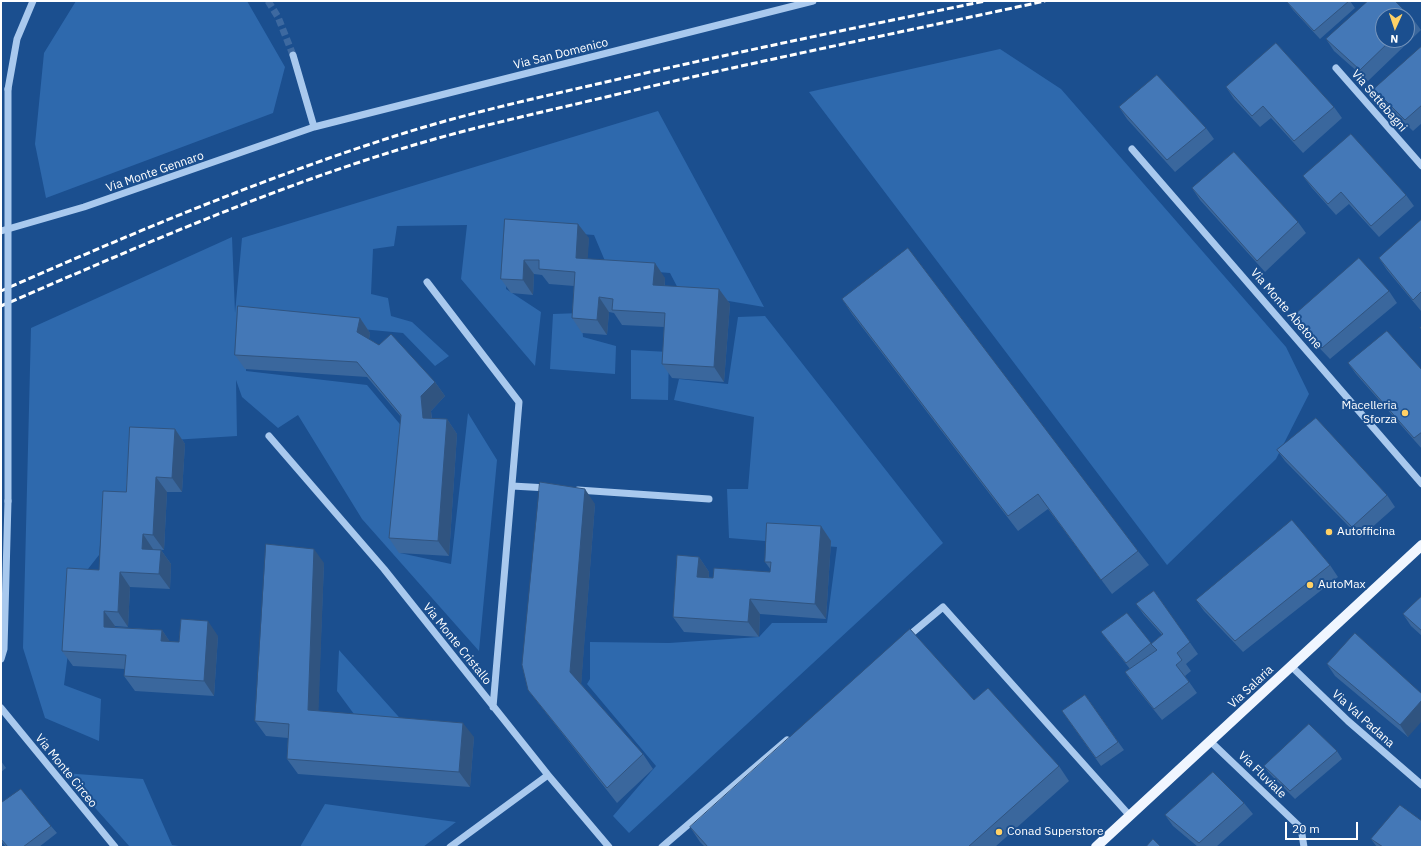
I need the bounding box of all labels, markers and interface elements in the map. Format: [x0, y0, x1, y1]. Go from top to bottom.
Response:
north arrow [1375, 8, 1415, 48]
text: N [1390, 32, 1399, 46]
street label: Via San Domenico [512, 35, 610, 73]
street label: Via Settebagni [1348, 67, 1410, 135]
street label: Via Monte Gennaro [104, 149, 206, 195]
street label: Via Monte Abetone [1247, 266, 1325, 352]
place label: Macelleria Sforza [1341, 399, 1397, 427]
marker: Macelleria Sforza [1400, 408, 1410, 418]
place label: Autofficina [1337, 525, 1395, 539]
marker: Autofficina [1324, 527, 1334, 537]
place label: AutoMax [1318, 578, 1366, 592]
marker: AutoMax [1305, 580, 1315, 590]
street label: Via Monte Cristallo [420, 600, 494, 688]
street label: Via Salaria [1225, 662, 1277, 712]
street label: Via Val Padana [1329, 687, 1397, 751]
street label: Via Monte Circeo [32, 731, 100, 811]
street label: Via Fluviale [1235, 748, 1289, 802]
scale bar [1287, 814, 1360, 840]
text: 20 m [1292, 821, 1320, 836]
place label: Conad Superstore [1007, 825, 1104, 839]
marker: Conad Superstore [994, 827, 1004, 837]

